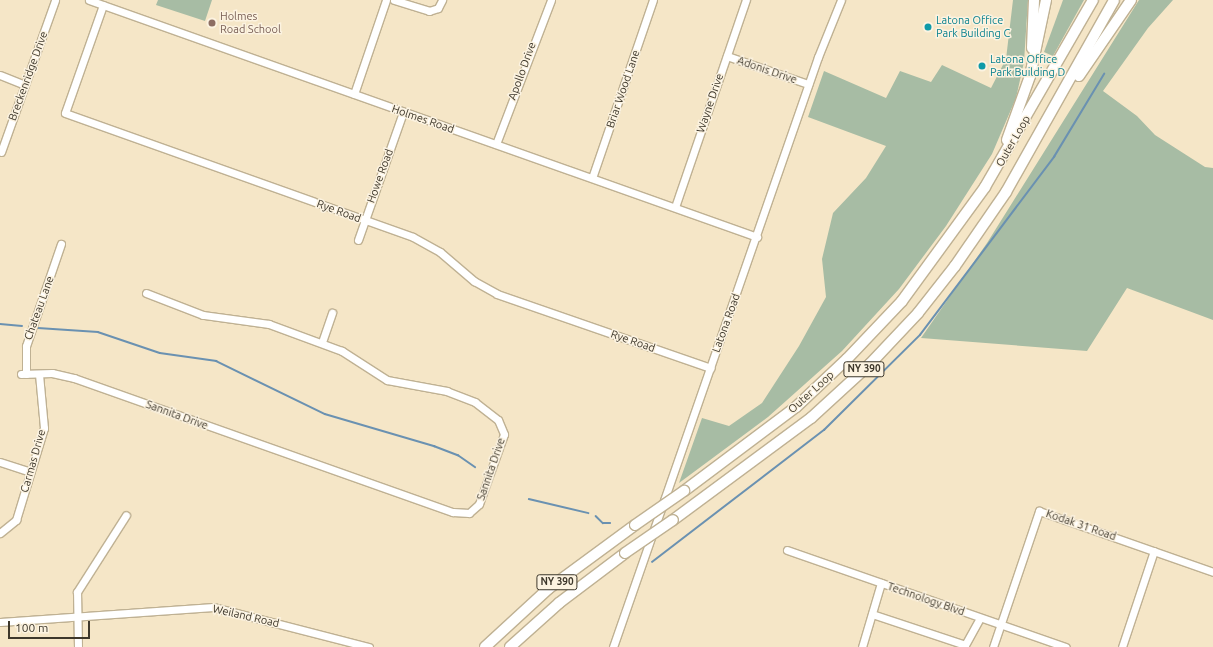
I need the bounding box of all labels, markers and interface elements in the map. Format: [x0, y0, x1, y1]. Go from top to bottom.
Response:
place label: Holmes Road School [220, 10, 281, 36]
place label: Latona Office Park Building C [936, 14, 1010, 40]
marker: Holmes Road School [207, 18, 217, 28]
marker: Latona Office Park Building C [923, 22, 933, 32]
street label: Breckenridge Drive [6, 29, 50, 123]
street label: Apollo Drive [505, 40, 539, 102]
street label: Briar Wood Lane [603, 48, 643, 130]
place label: Latona Office Park Building D [990, 53, 1065, 79]
street label: Adonis Drive [735, 54, 799, 86]
marker: Latona Office Park Building D [977, 61, 987, 71]
street label: Wayne Drive [694, 72, 726, 134]
street label: Holmes Road [390, 102, 456, 136]
street label: Outer Loop [993, 113, 1033, 169]
street label: Howe Road [364, 147, 396, 205]
street label: Rye Road [315, 197, 363, 225]
street label: Chateau Lane [21, 274, 57, 342]
street label: Latona Road [709, 292, 743, 354]
street label: Rye Road [609, 327, 657, 355]
road number: NY 390 [843, 361, 885, 377]
street label: Outer Loop [785, 368, 837, 416]
street label: Sannita Drive [144, 398, 210, 432]
street label: Carmas Drive [18, 428, 48, 494]
street label: Sannita Drive [474, 436, 508, 502]
street label: Kodak 31 Road [1044, 507, 1118, 543]
road number: NY 390 [536, 574, 578, 590]
street label: Technology Blvd [886, 580, 966, 618]
street label: Weiland Road [211, 602, 281, 630]
scale bar [10, 613, 92, 639]
text: 100 m [15, 621, 48, 634]

